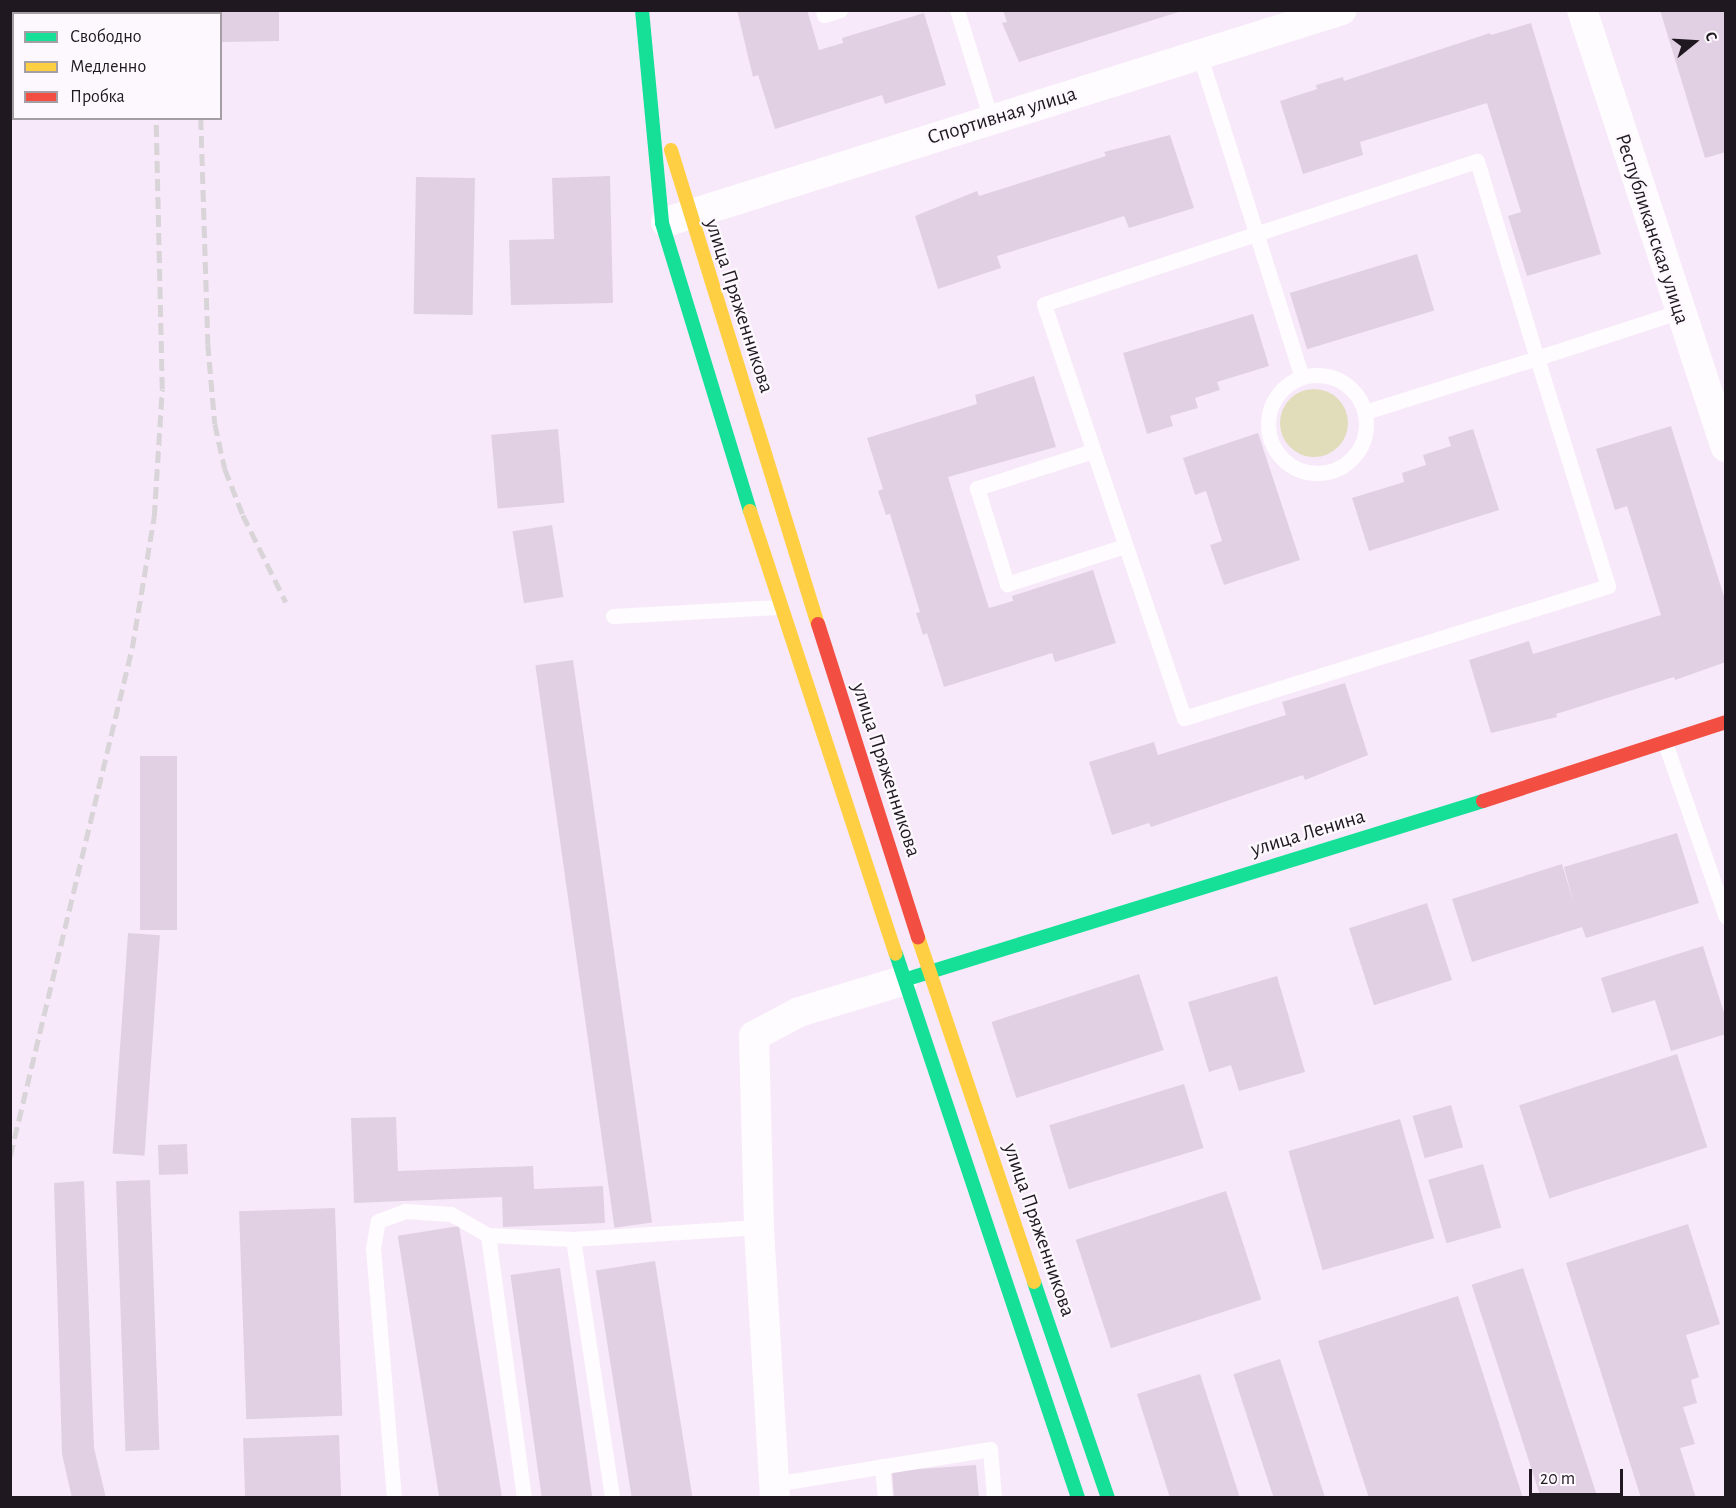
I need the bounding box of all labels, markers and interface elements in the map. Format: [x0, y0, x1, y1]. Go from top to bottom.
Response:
legend [12, 12, 222, 120]
north arrow [1664, 12, 1724, 72]
text: Свободно [70, 28, 142, 46]
text: С [1702, 30, 1720, 43]
text: Медленно [70, 58, 146, 76]
street label: Спортивная улица [924, 81, 1080, 151]
text: Пробка [70, 88, 125, 106]
street label: Республиканская улица [1609, 131, 1695, 327]
street label: улица Пряженникова [699, 216, 779, 396]
street label: улица Пряженникова [846, 680, 926, 860]
street label: улица Ленина [1248, 804, 1368, 862]
street label: улица Пряженникова [998, 1140, 1080, 1320]
scale bar [1532, 1457, 1626, 1495]
text: 20 m [1540, 1470, 1575, 1488]

